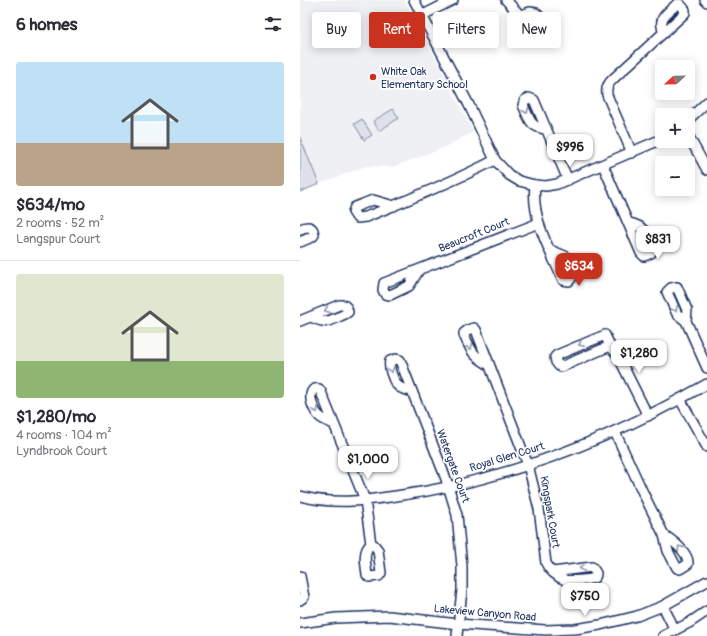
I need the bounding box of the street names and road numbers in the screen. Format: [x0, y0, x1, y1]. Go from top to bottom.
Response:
street label: Beaucroft Court [437, 215, 512, 255]
street label: Watergate Court [434, 428, 472, 505]
street label: Royal Glen Court [468, 439, 546, 475]
street label: Kingspark Court [537, 475, 563, 550]
street label: Lakeview Canyon Road [433, 602, 537, 624]

